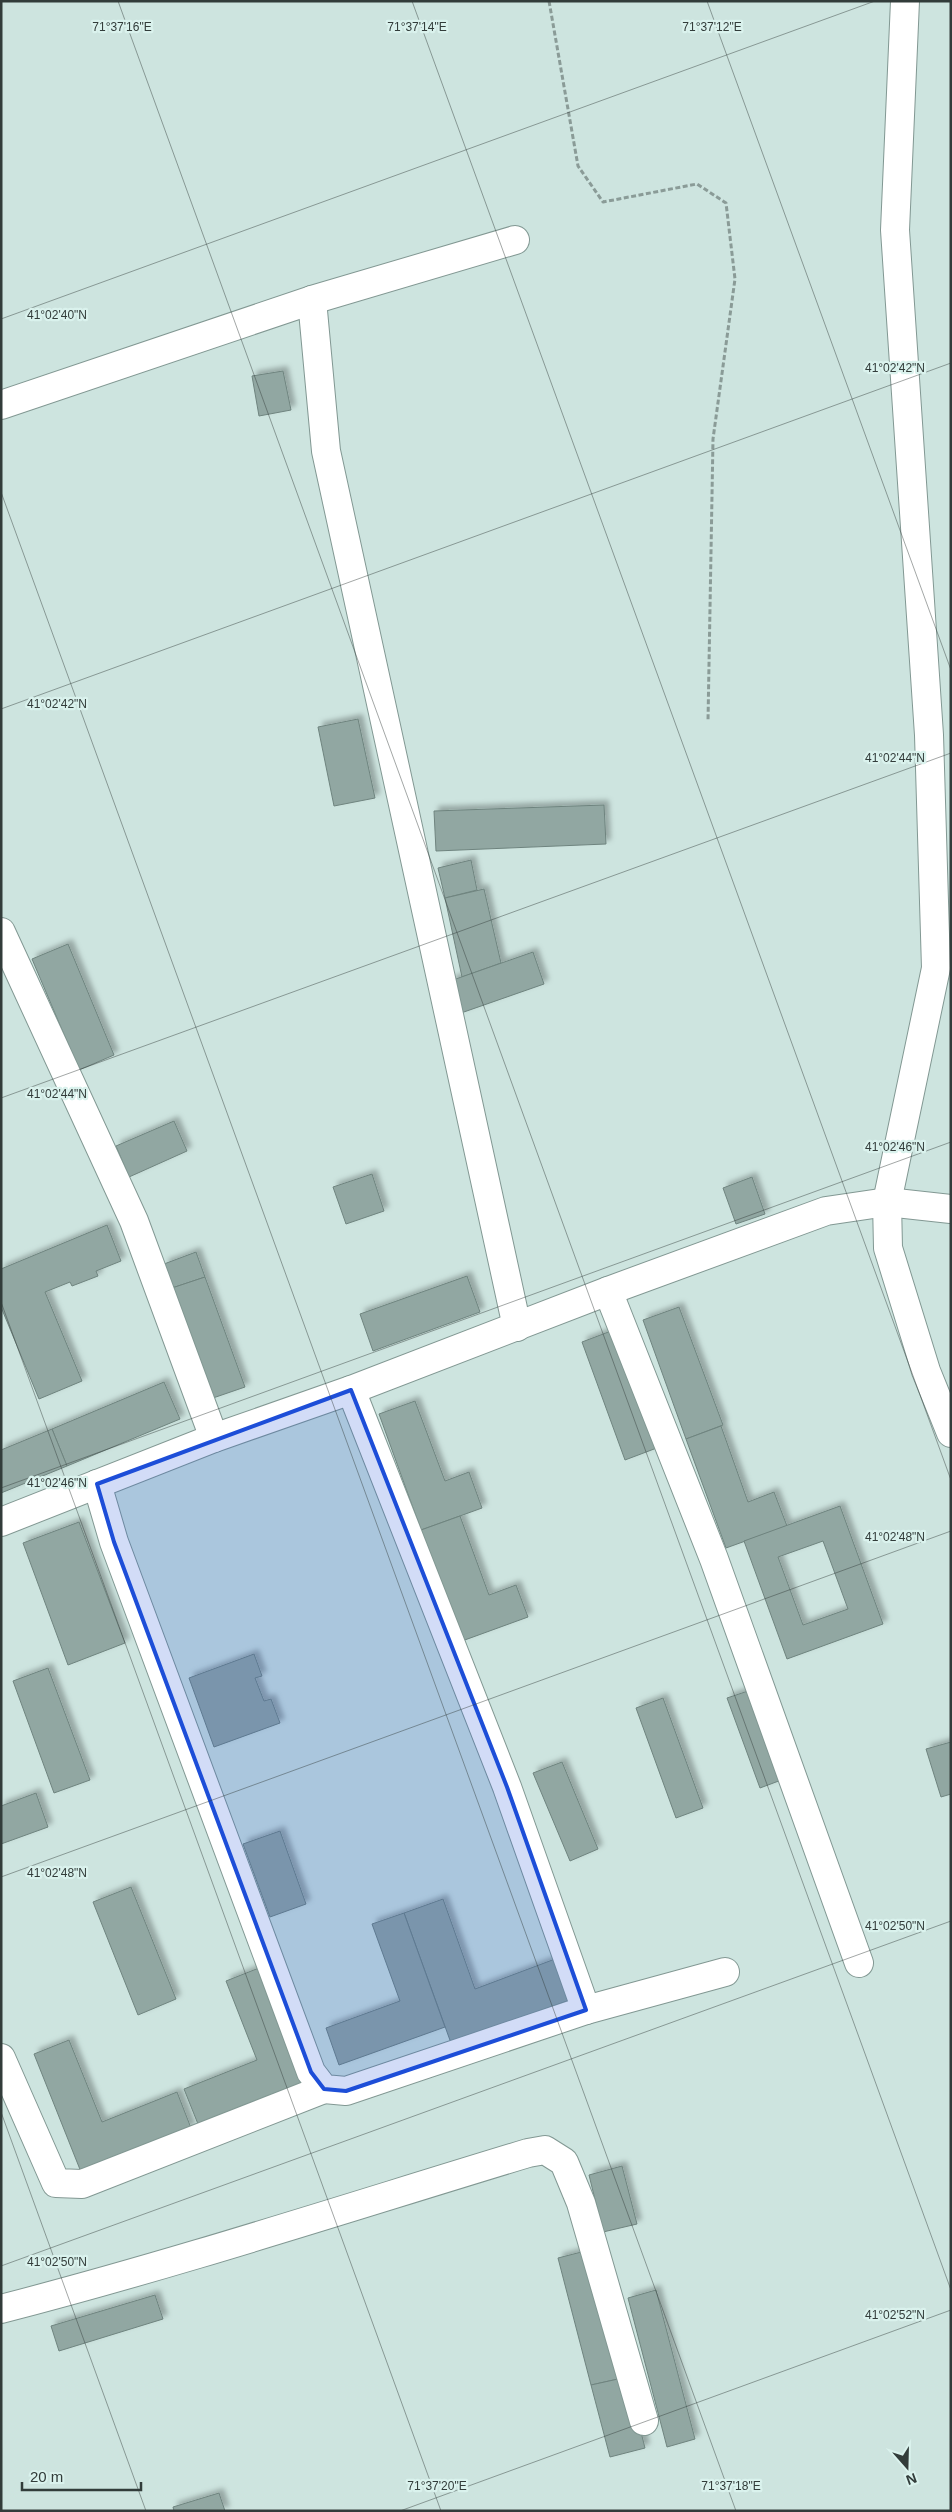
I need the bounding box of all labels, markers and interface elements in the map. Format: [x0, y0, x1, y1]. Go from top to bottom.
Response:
text: 71°37'16"E [92, 20, 152, 34]
text: 71°37'14"E [387, 20, 447, 34]
text: 71°37'12"E [682, 20, 742, 34]
text: 41°02'40"N [27, 308, 87, 322]
text: 41°02'42"N [865, 361, 925, 375]
text: 41°02'42"N [27, 697, 87, 711]
text: 41°02'44"N [865, 751, 925, 765]
text: 41°02'44"N [27, 1087, 87, 1101]
text: 41°02'46"N [865, 1140, 925, 1154]
text: 41°02'46"N [27, 1476, 87, 1490]
text: 41°02'48"N [865, 1530, 925, 1544]
text: 41°02'48"N [27, 1866, 87, 1880]
text: 41°02'50"N [865, 1919, 925, 1933]
text: 41°02'50"N [27, 2255, 87, 2269]
text: 41°02'52"N [865, 2308, 925, 2322]
north arrow [882, 2442, 932, 2492]
scale bar [22, 2460, 141, 2492]
text: 20 m [30, 2468, 63, 2485]
text: N [904, 2470, 919, 2488]
text: 71°37'20"E [407, 2479, 467, 2493]
text: 71°37'18"E [701, 2479, 761, 2493]

